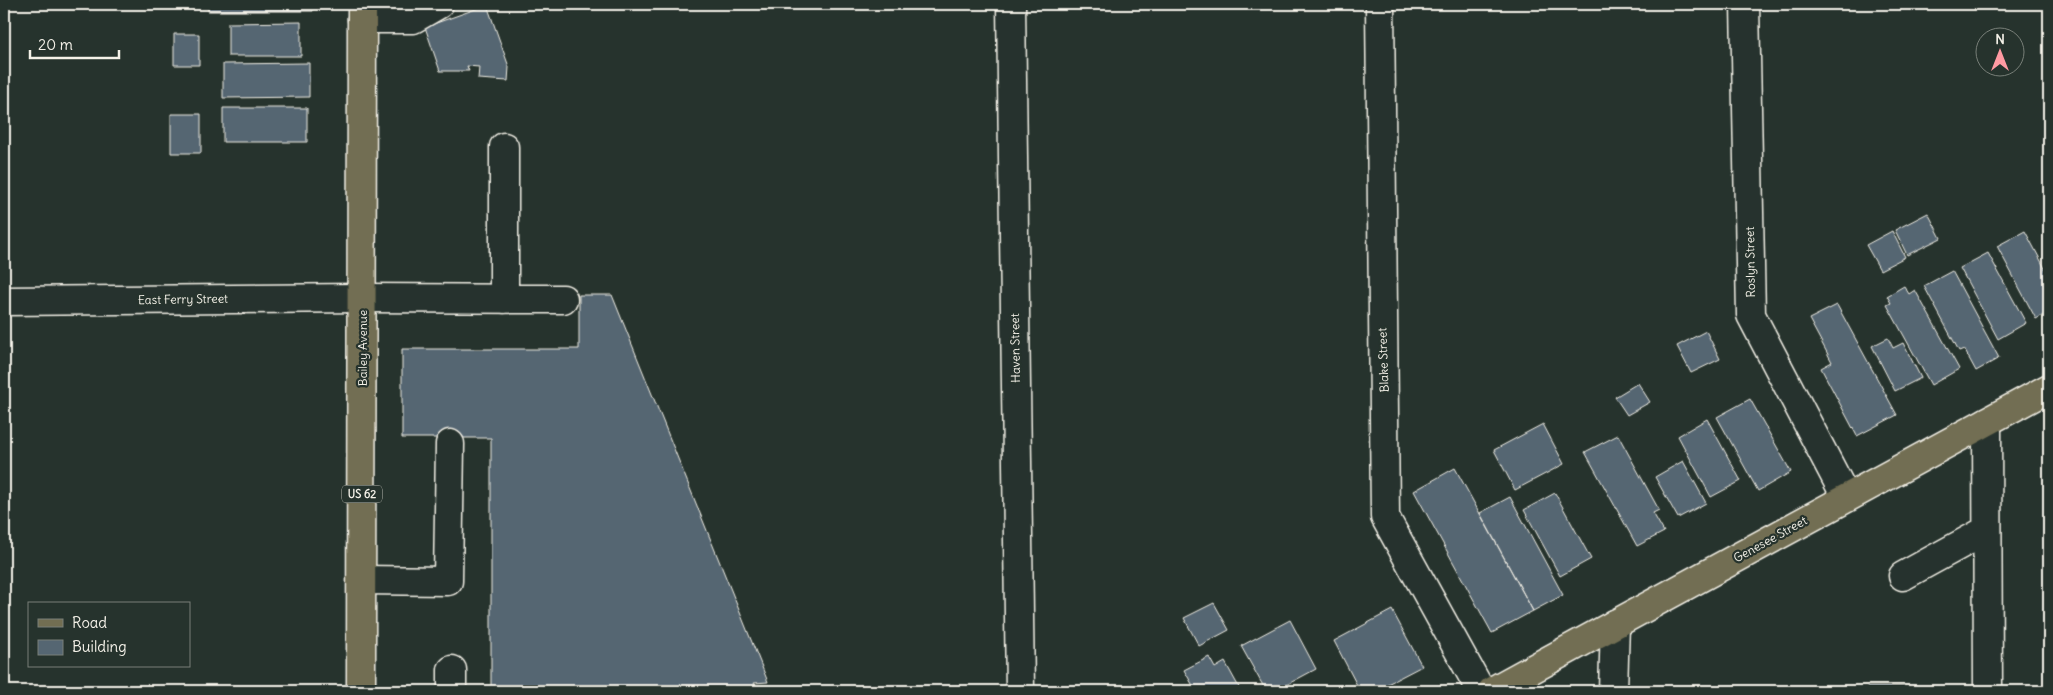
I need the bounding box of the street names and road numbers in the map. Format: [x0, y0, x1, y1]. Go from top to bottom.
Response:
street label: Roslyn Street [1742, 226, 1758, 298]
street label: East Ferry Street [138, 291, 228, 307]
street label: Bailey Avenue [355, 310, 370, 386]
street label: Haven Street [1007, 313, 1023, 383]
street label: Blake Street [1374, 327, 1392, 393]
road number: US 62 [342, 486, 382, 502]
street label: Genesee Street [1731, 513, 1809, 565]

